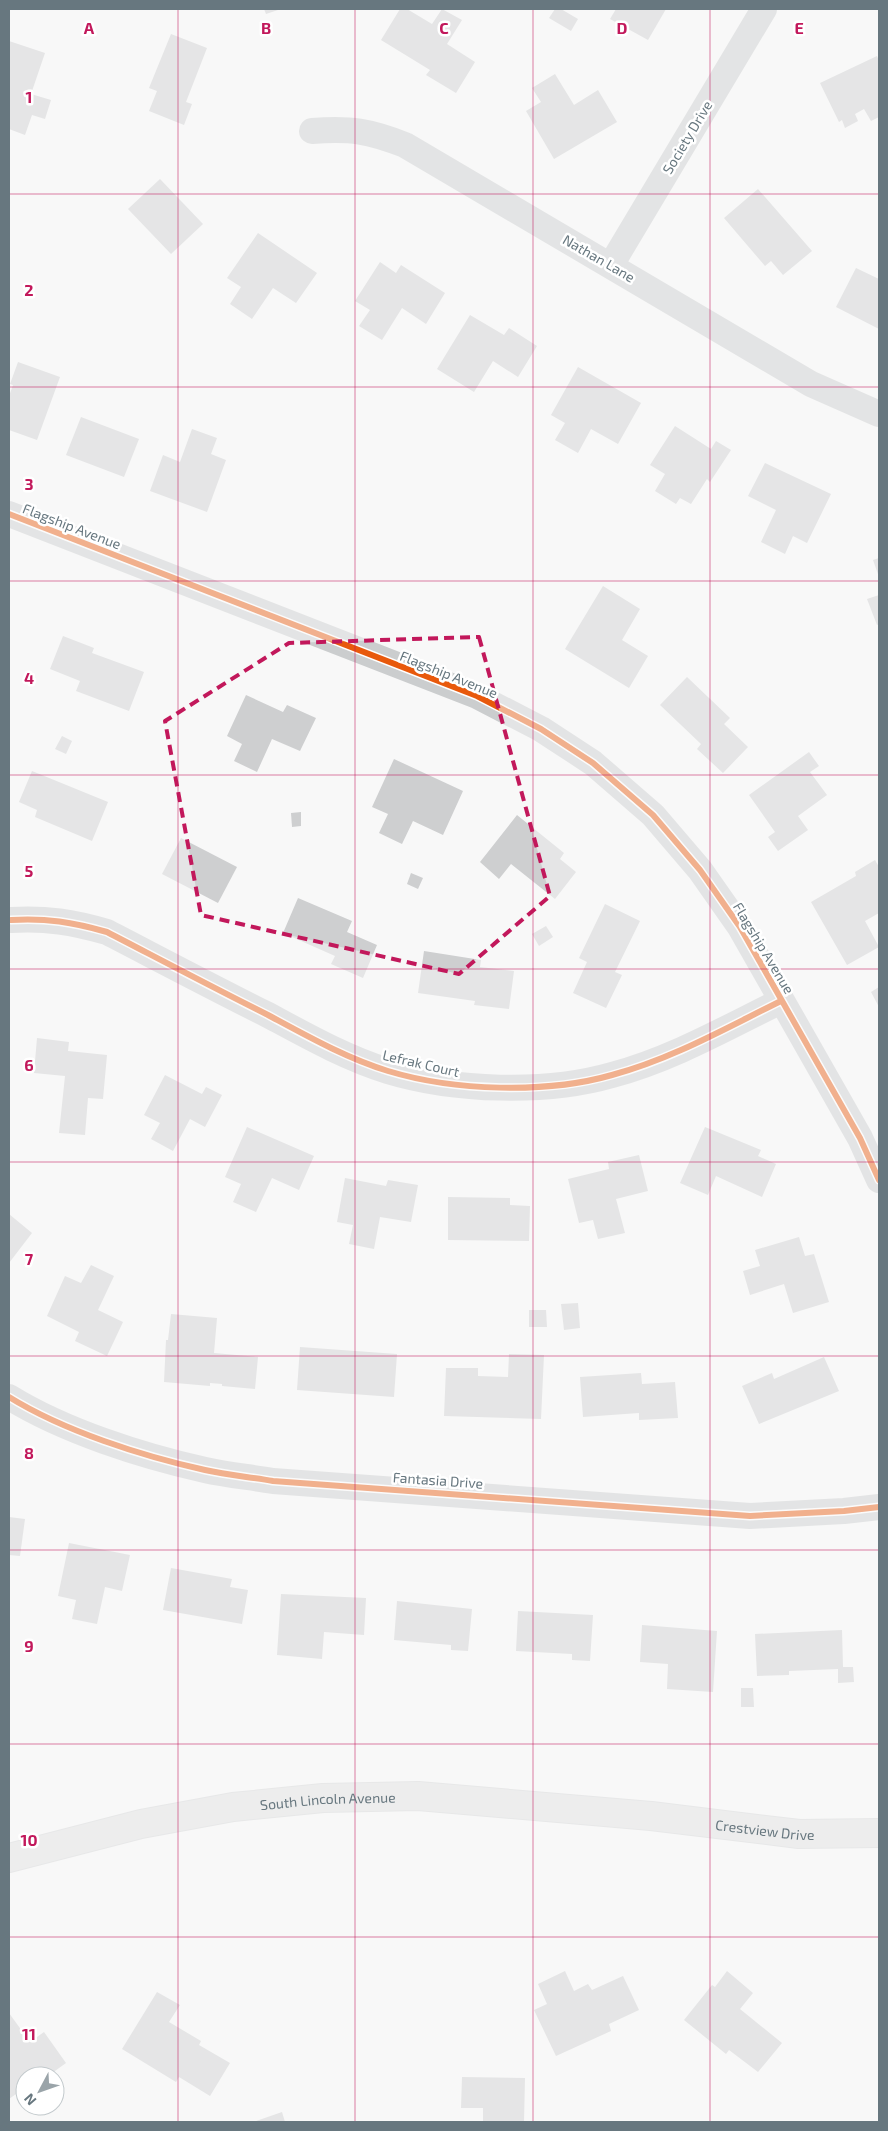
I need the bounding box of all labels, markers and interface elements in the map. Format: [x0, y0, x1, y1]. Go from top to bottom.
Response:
text: A [84, 18, 95, 37]
text: B [261, 18, 271, 37]
text: C [439, 18, 449, 37]
text: D [617, 18, 628, 37]
text: E [794, 18, 804, 37]
text: 1 [26, 87, 32, 106]
street label: Society Drive [658, 97, 716, 177]
street label: Nathan Lane [560, 231, 638, 285]
text: 2 [24, 280, 34, 299]
text: 3 [24, 474, 34, 493]
street label: Flagship Avenue [21, 499, 123, 553]
street label: Flagship Avenue [398, 647, 500, 701]
text: 4 [24, 668, 34, 687]
text: 5 [25, 861, 34, 880]
street label: Flagship Avenue [730, 899, 798, 997]
street label: Lefrak Court [381, 1046, 461, 1080]
text: 6 [24, 1055, 34, 1074]
text: 7 [25, 1249, 34, 1268]
text: 8 [24, 1443, 34, 1462]
street label: Fantasia Drive [392, 1468, 484, 1492]
text: 9 [24, 1636, 34, 1655]
street label: South Lincoln Avenue [259, 1788, 396, 1813]
street label: Crestview Drive [715, 1815, 815, 1843]
text: 10 [20, 1830, 38, 1849]
text: 11 [22, 2024, 36, 2043]
north arrow [15, 2066, 65, 2116]
text: N [20, 2090, 40, 2109]

